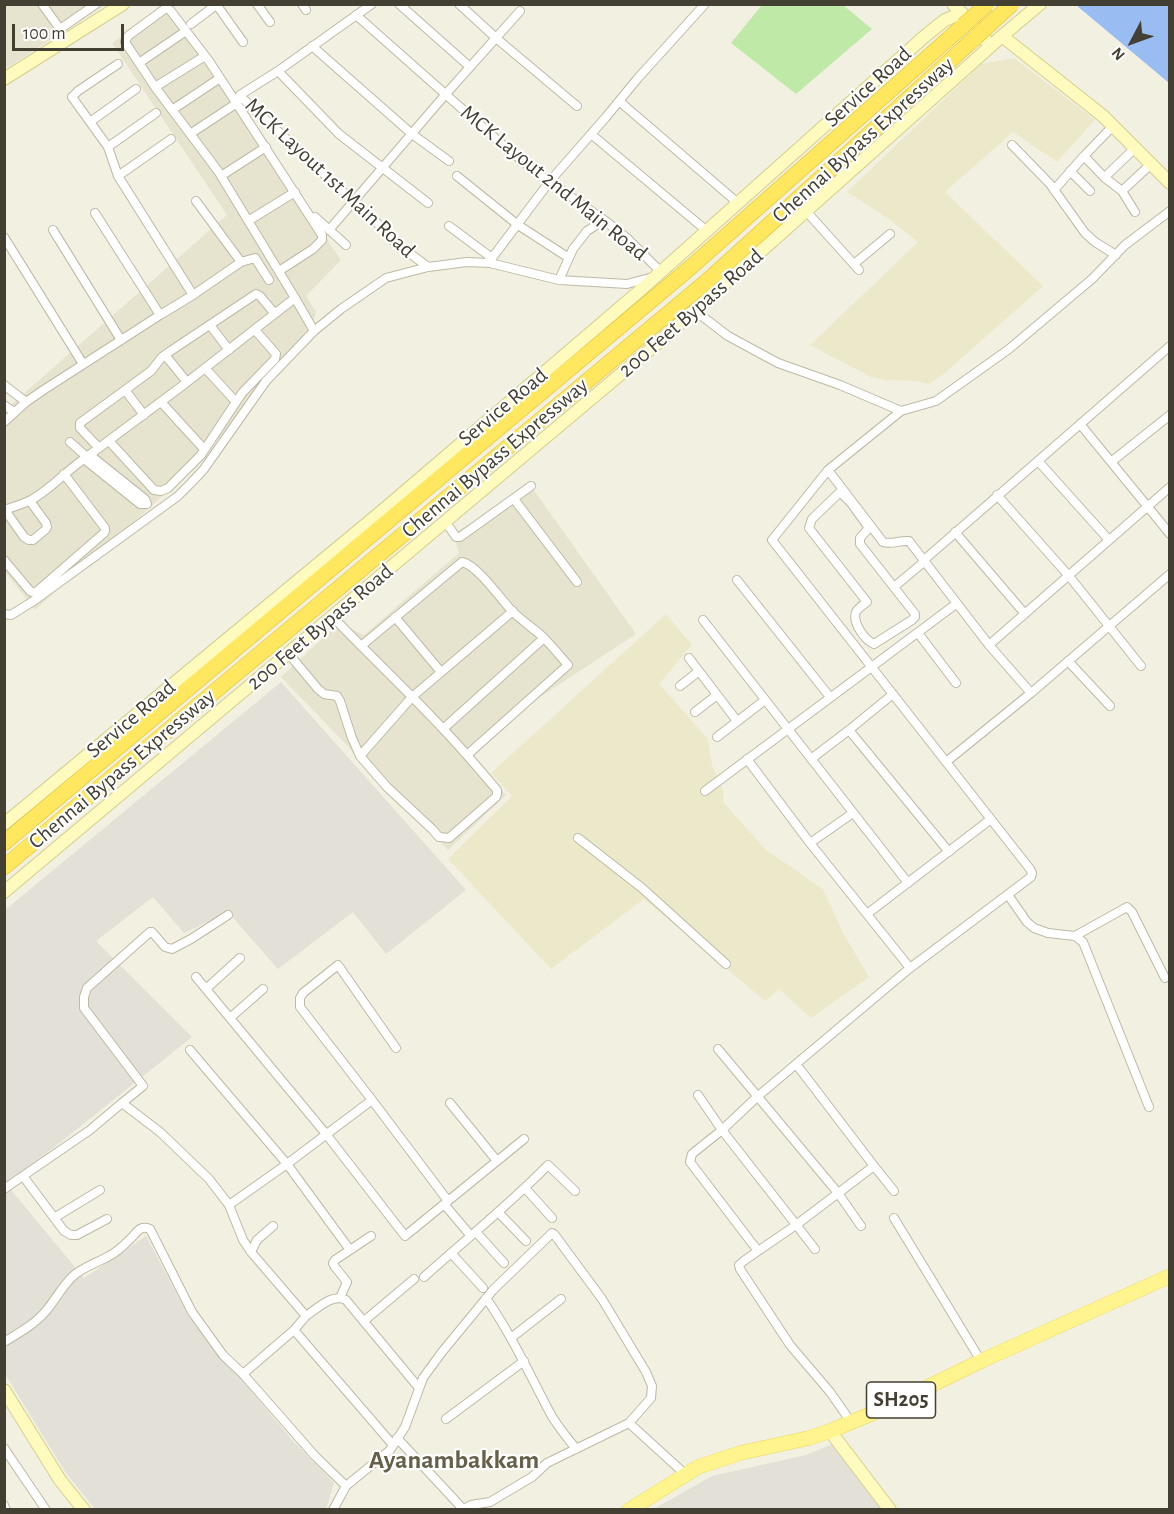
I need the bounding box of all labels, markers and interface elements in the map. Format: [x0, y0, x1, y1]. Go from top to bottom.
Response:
scale bar [15, 12, 128, 50]
north arrow [1102, 12, 1162, 72]
text: 100 m [23, 25, 66, 43]
street label: Service Road [819, 41, 917, 133]
text: N [1109, 44, 1128, 63]
street label: Chennai Bypass Expressway [767, 51, 959, 229]
street label: MCK Layout 1st Main Road [239, 92, 421, 264]
street label: MCK Layout 2nd Main Road [455, 99, 653, 267]
street label: 200 Feet Bypass Road [613, 243, 769, 383]
street label: Service Road [453, 362, 553, 452]
street label: Chennai Bypass Expressway [396, 372, 594, 544]
street label: 200 Feet Bypass Road [241, 558, 399, 696]
street label: Service Road [81, 674, 181, 764]
street label: Chennai Bypass Expressway [23, 683, 221, 855]
road number: SH205 [866, 1382, 936, 1418]
district label: Ayanambakkam [369, 1444, 539, 1476]

